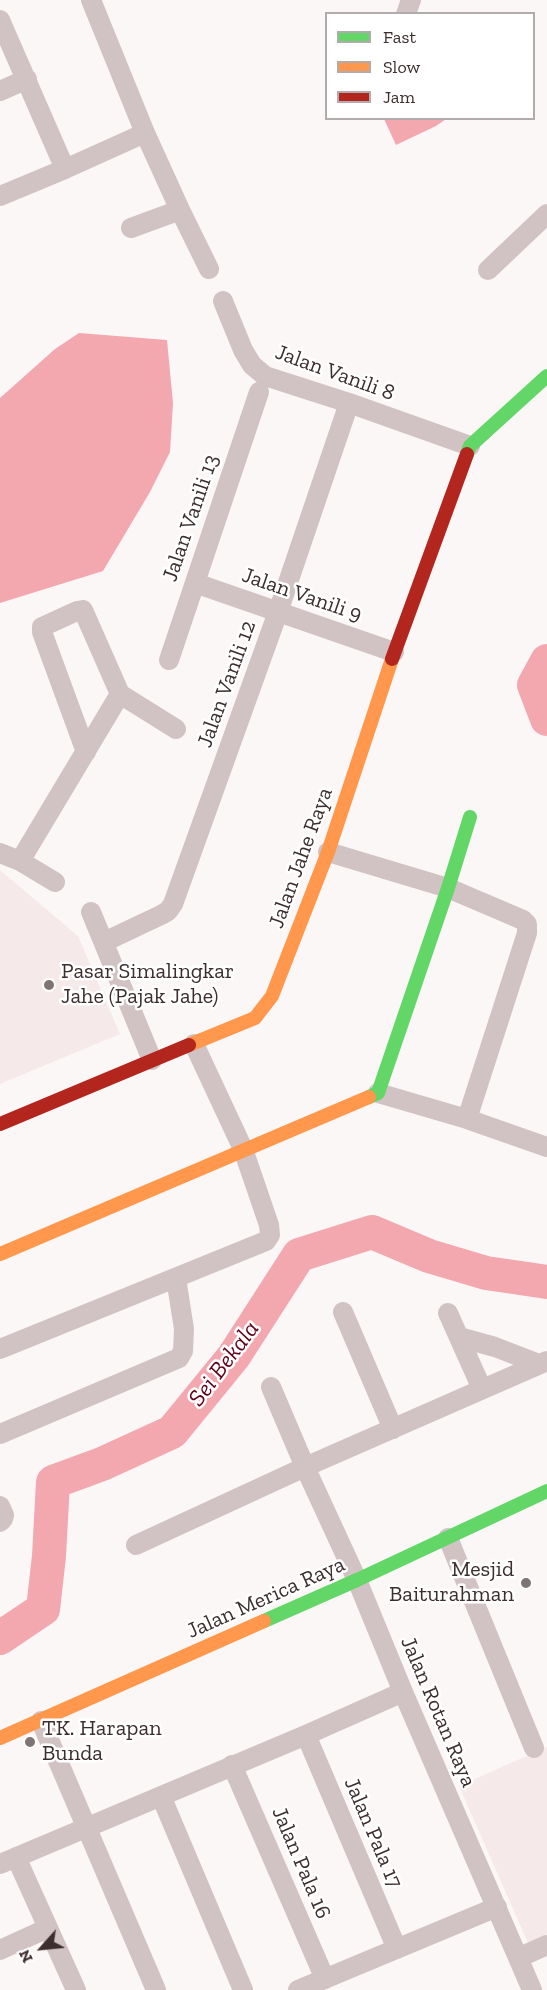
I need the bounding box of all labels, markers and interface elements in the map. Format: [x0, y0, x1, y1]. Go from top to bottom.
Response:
legend [325, 12, 535, 120]
text: Fast [383, 26, 416, 48]
text: Slow [383, 56, 420, 78]
text: Jam [383, 86, 415, 108]
street label: Jalan Vanili 8 [272, 339, 398, 407]
street label: Jalan Vanili 13 [157, 451, 225, 585]
street label: Jalan Vanili 9 [239, 562, 365, 628]
street label: Jalan Vanili 12 [192, 617, 262, 751]
street label: Jalan Jahe Raya [263, 784, 339, 932]
place label: Pasar Simalingkar Jahe (Pajak Jahe) [61, 959, 234, 1010]
marker: Pasar Simalingkar Jahe (Pajak Jahe) [42, 978, 56, 992]
water label: Sei Bekala [183, 1316, 265, 1412]
street label: Jalan Merica Raya [183, 1551, 349, 1645]
place label: Mesjid Baiturahman [389, 1557, 514, 1609]
marker: Mesjid Baiturahman [519, 1576, 533, 1590]
street label: Jalan Rotan Raya [394, 1633, 482, 1791]
place label: TK. Harapan Bunda [42, 1716, 162, 1768]
marker: TK. Harapan Bunda [23, 1735, 37, 1749]
street label: Jalan Pala 17 [338, 1774, 408, 1892]
street label: Jalan Pala 16 [266, 1803, 336, 1923]
north arrow [12, 1918, 72, 1978]
text: N [14, 1947, 37, 1966]

